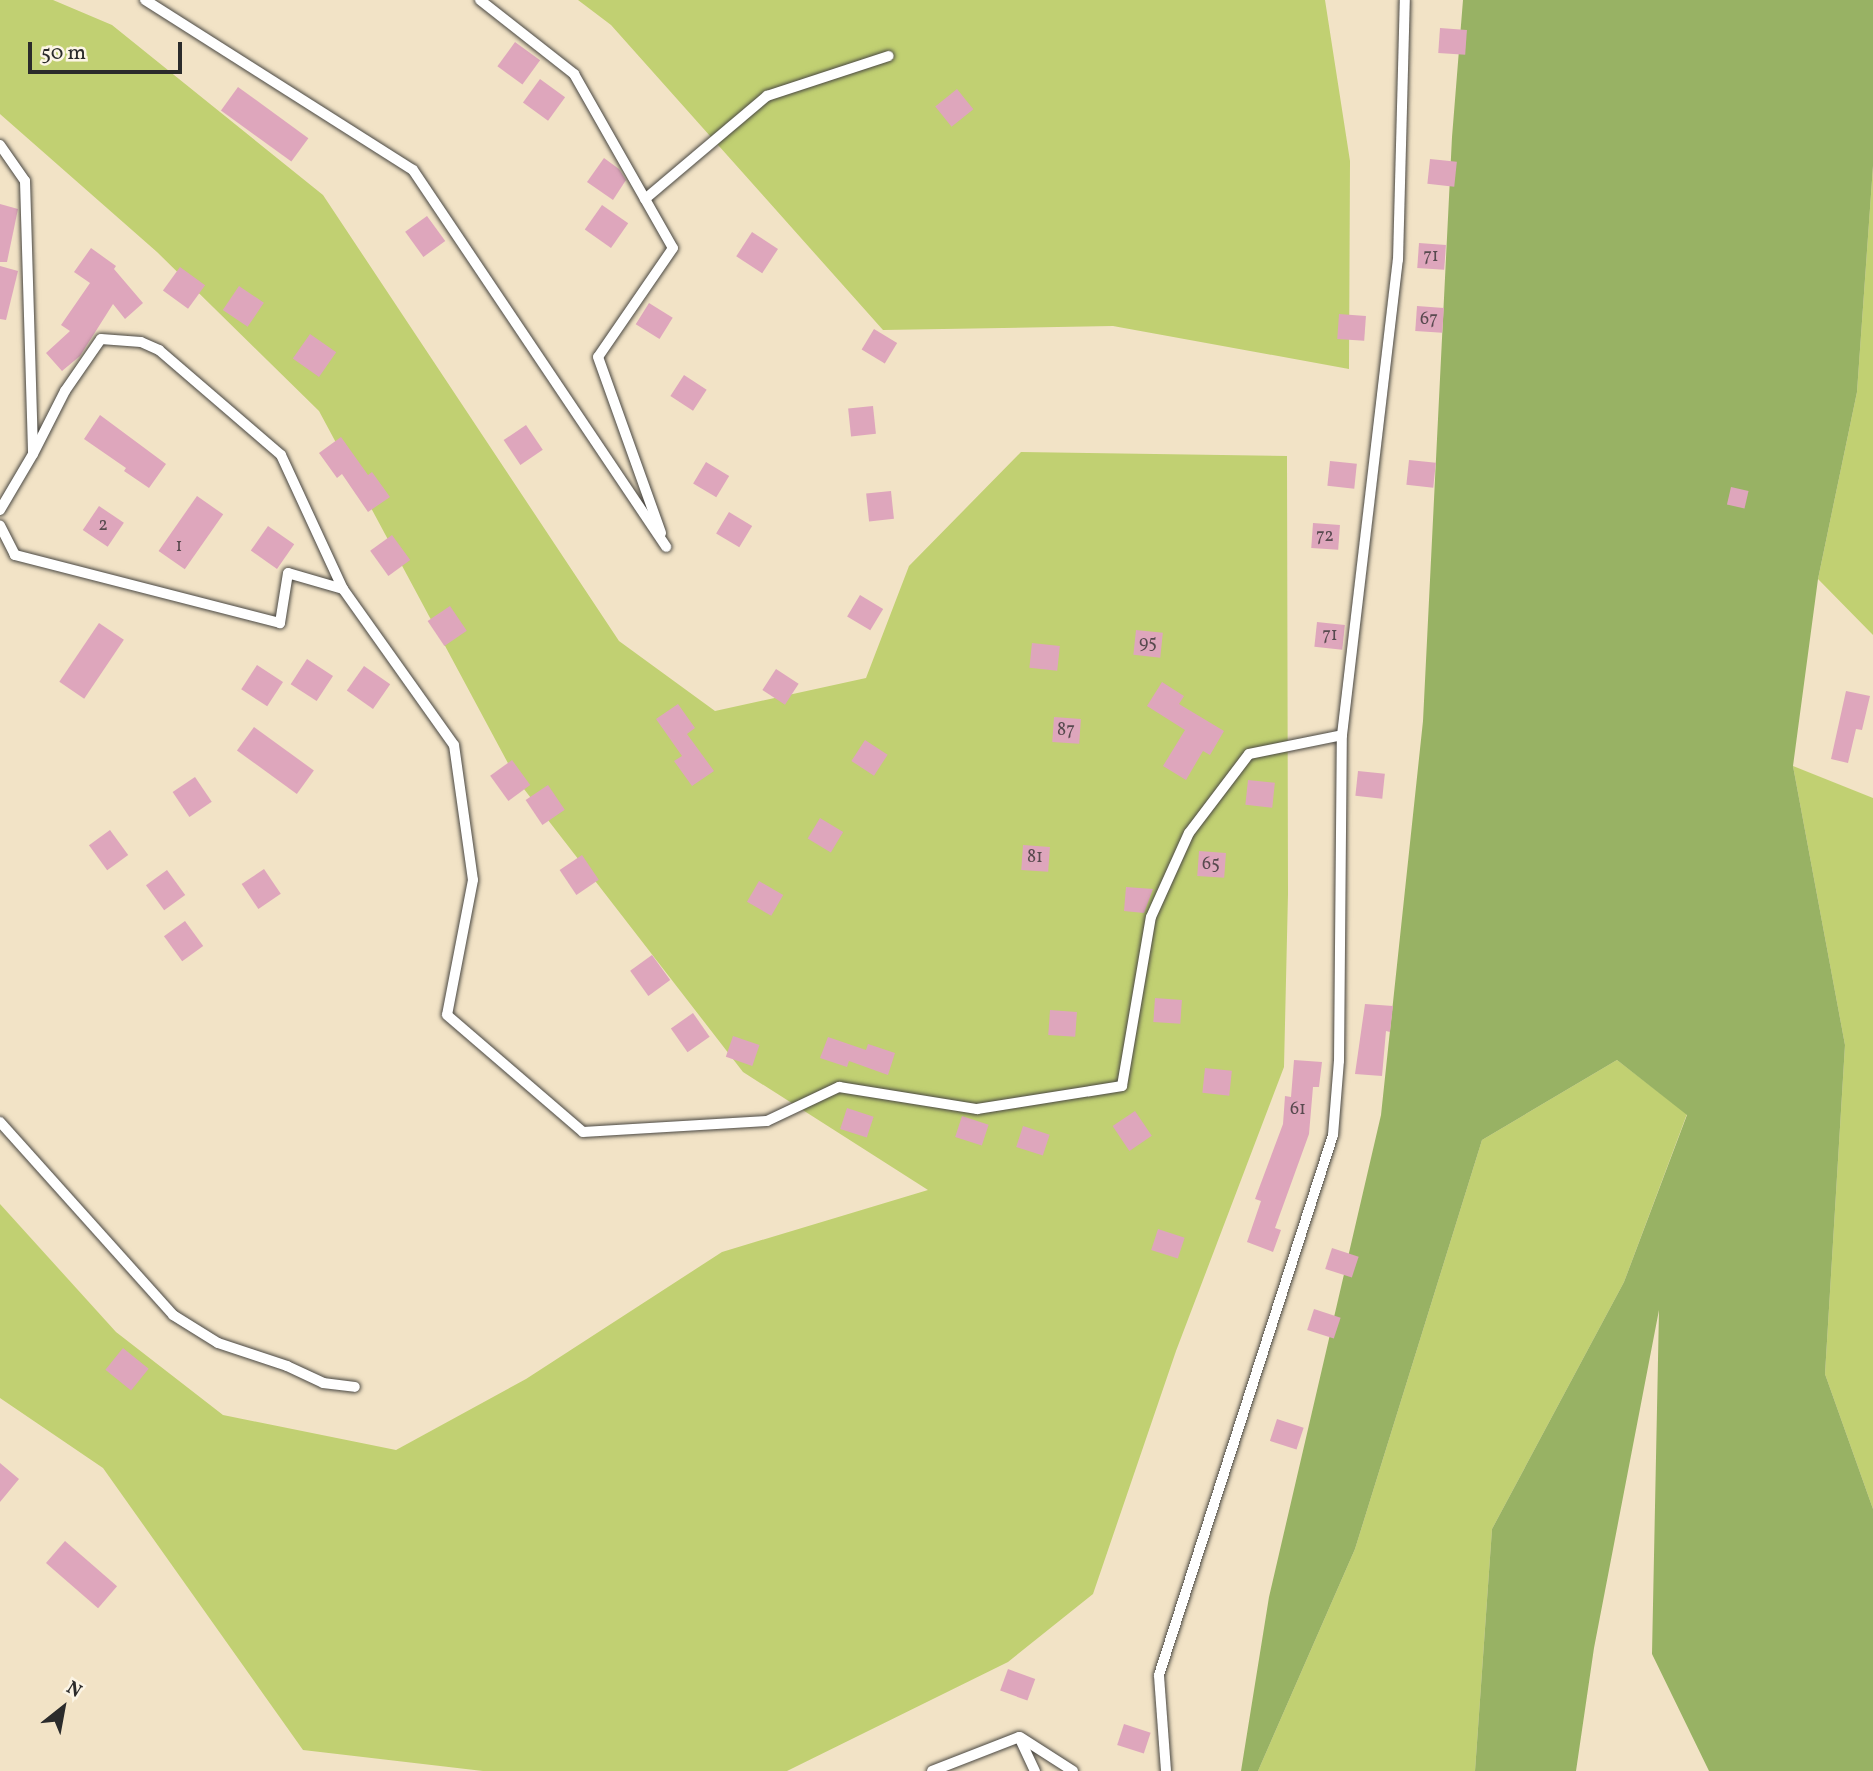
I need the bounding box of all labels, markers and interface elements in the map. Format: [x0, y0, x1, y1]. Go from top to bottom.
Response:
scale bar [32, 28, 186, 72]
text: 50 m [41, 39, 86, 68]
house number: 71 [1423, 246, 1439, 268]
house number: 67 [1420, 309, 1438, 331]
house number: 2 [98, 515, 108, 537]
house number: 72 [1316, 526, 1334, 548]
house number: 1 [176, 536, 182, 558]
house number: 71 [1322, 625, 1338, 647]
house number: 95 [1139, 633, 1157, 655]
house number: 87 [1057, 720, 1075, 742]
house number: 81 [1027, 847, 1043, 869]
house number: 65 [1202, 854, 1220, 876]
house number: 61 [1290, 1099, 1306, 1121]
north arrow [28, 1673, 98, 1743]
text: N [61, 1675, 86, 1705]

